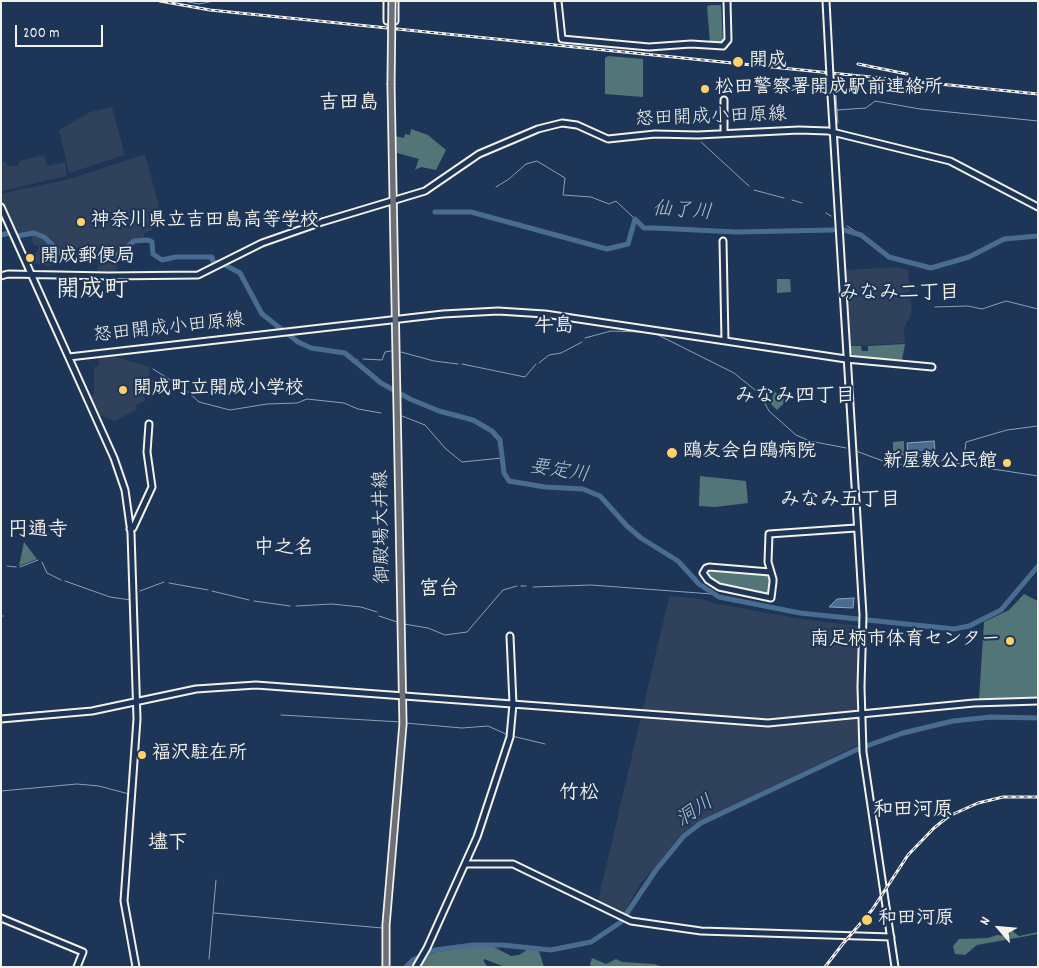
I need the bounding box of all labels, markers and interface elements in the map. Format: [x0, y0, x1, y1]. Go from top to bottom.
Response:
scale bar [18, 15, 105, 47]
text: 200 m [23, 23, 60, 45]
place label: 開成 [749, 51, 787, 73]
marker: 開成 [731, 55, 745, 69]
place label: 松田警察署開成駅前連絡所 [715, 78, 943, 100]
marker: 松田警察署開成駅前連絡所 [699, 83, 711, 95]
district label: 吉田島 [319, 93, 379, 117]
street label: 怒田開成小田原線 [635, 105, 787, 133]
water label: 仙了川 [651, 199, 713, 227]
place label: 神奈川県立吉田島高等学校 [91, 211, 319, 233]
marker: 神奈川県立吉田島高等学校 [75, 216, 87, 228]
place label: 開成郵便局 [40, 247, 135, 269]
marker: 開成郵便局 [24, 252, 36, 264]
district label: 開成町 [56, 279, 128, 307]
district label: みなみ二丁目 [839, 283, 959, 307]
street label: 怒田開成小田原線 [92, 311, 246, 349]
district label: 牛島 [534, 316, 574, 340]
place label: 開成町立開成小学校 [133, 379, 304, 401]
marker: 開成町立開成小学校 [117, 384, 129, 396]
district label: みなみ四丁目 [735, 386, 855, 410]
place label: 鴎友会白鴎病院 [683, 442, 816, 464]
marker: 鴎友会白鴎病院 [665, 446, 679, 460]
place label: 新屋敷公民館 [883, 452, 997, 474]
water label: 要定川 [527, 456, 591, 490]
marker: 新屋敷公民館 [1001, 457, 1013, 469]
street label: 御殿場大井線 [372, 470, 396, 584]
district label: みなみ五丁目 [780, 490, 900, 514]
district label: 円通寺 [8, 520, 68, 544]
district label: 中之名 [254, 538, 314, 562]
district label: 宮台 [419, 579, 459, 603]
place label: 南足柄市体育センター [810, 630, 1000, 652]
marker: 南足柄市体育センター [1004, 635, 1016, 647]
place label: 福沢駐在所 [152, 744, 247, 766]
marker: 福沢駐在所 [136, 749, 148, 761]
district label: 竹松 [559, 783, 599, 807]
water label: 洞川 [673, 792, 719, 834]
district label: 和田河原 [873, 800, 953, 824]
district label: 壗下 [148, 833, 188, 857]
north arrow [974, 903, 1024, 953]
place label: 和田河原 [878, 909, 954, 931]
marker: 和田河原 [860, 913, 874, 927]
text: N [975, 914, 996, 929]

